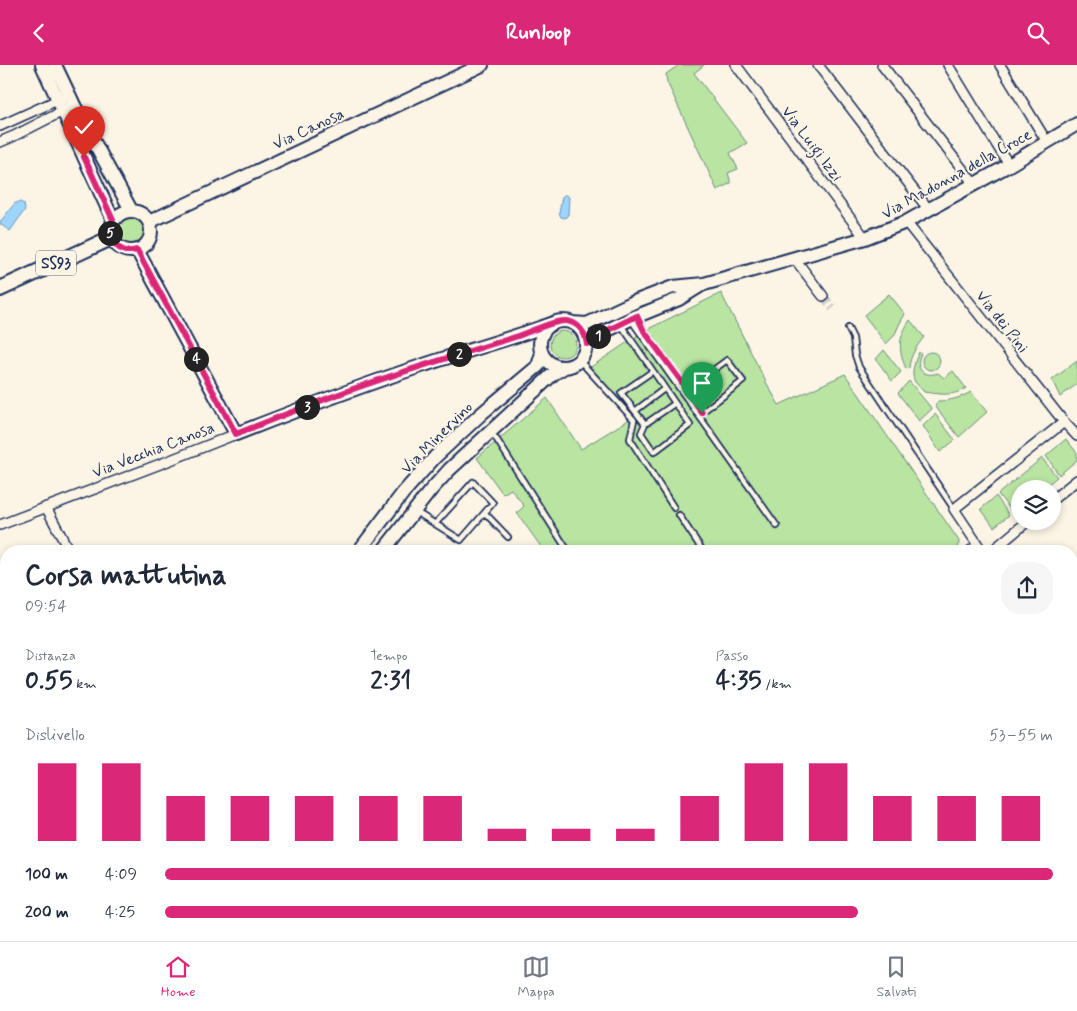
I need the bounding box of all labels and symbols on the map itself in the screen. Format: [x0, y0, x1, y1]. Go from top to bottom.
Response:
street label: Via Luigi Izzi [776, 102, 847, 187]
street label: Via Canosa [270, 104, 348, 155]
pin [63, 106, 105, 157]
street label: Via Madonna della Croce [878, 124, 1036, 224]
pin: 5 [98, 221, 122, 245]
road number: SS93 [36, 251, 76, 275]
street label: Via dei Pini [971, 286, 1033, 358]
pin: 1 [586, 323, 610, 349]
pin: 2 [446, 341, 472, 367]
pin: 4 [184, 347, 208, 371]
pin [681, 362, 723, 413]
pin: 3 [294, 395, 320, 419]
street label: Via Minervino [396, 397, 478, 479]
street label: Via Vecchia Canosa [89, 417, 218, 483]

